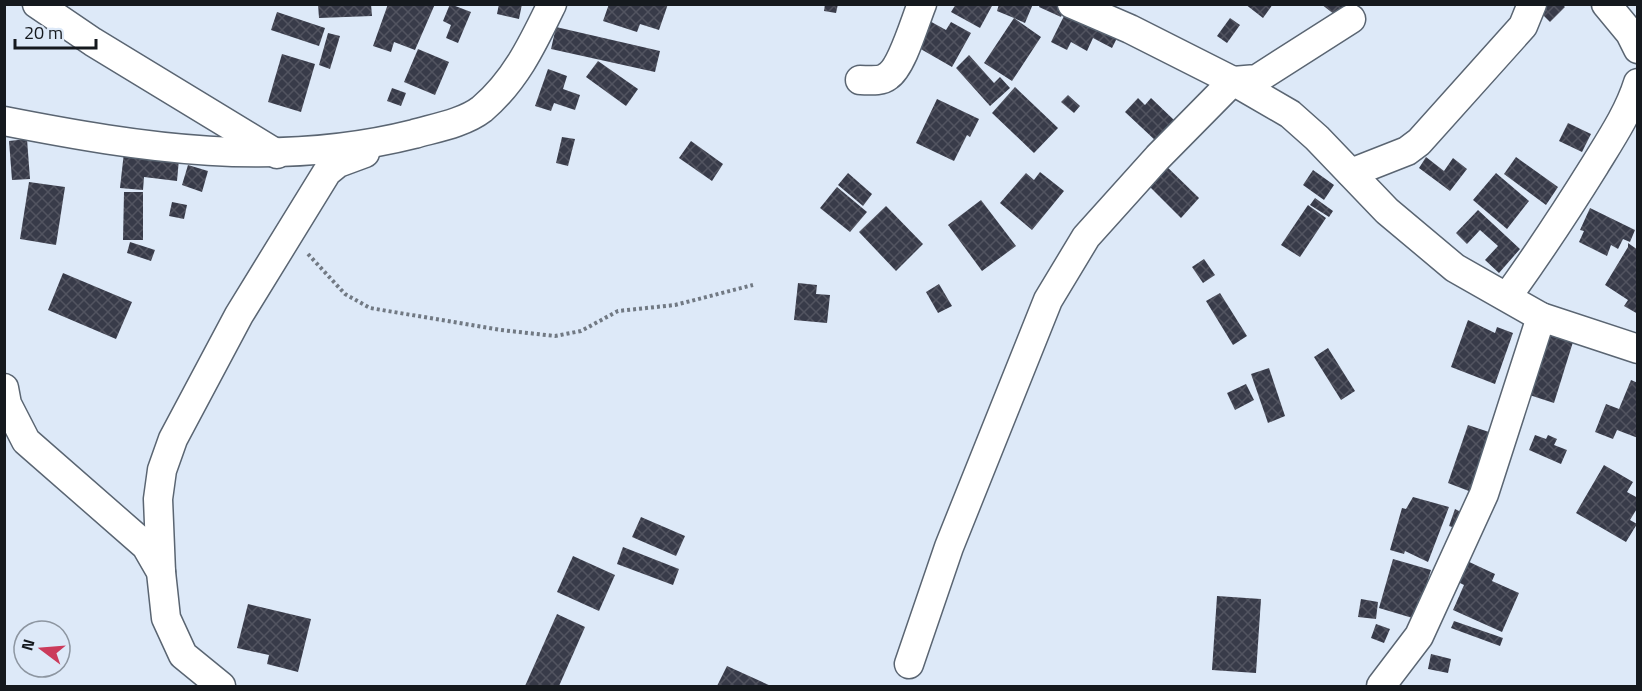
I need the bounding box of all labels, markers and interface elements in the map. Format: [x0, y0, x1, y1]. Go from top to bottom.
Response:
scale bar [15, 12, 96, 50]
text: 20 m [24, 19, 63, 46]
north arrow [12, 619, 72, 679]
text: N [15, 636, 41, 654]

